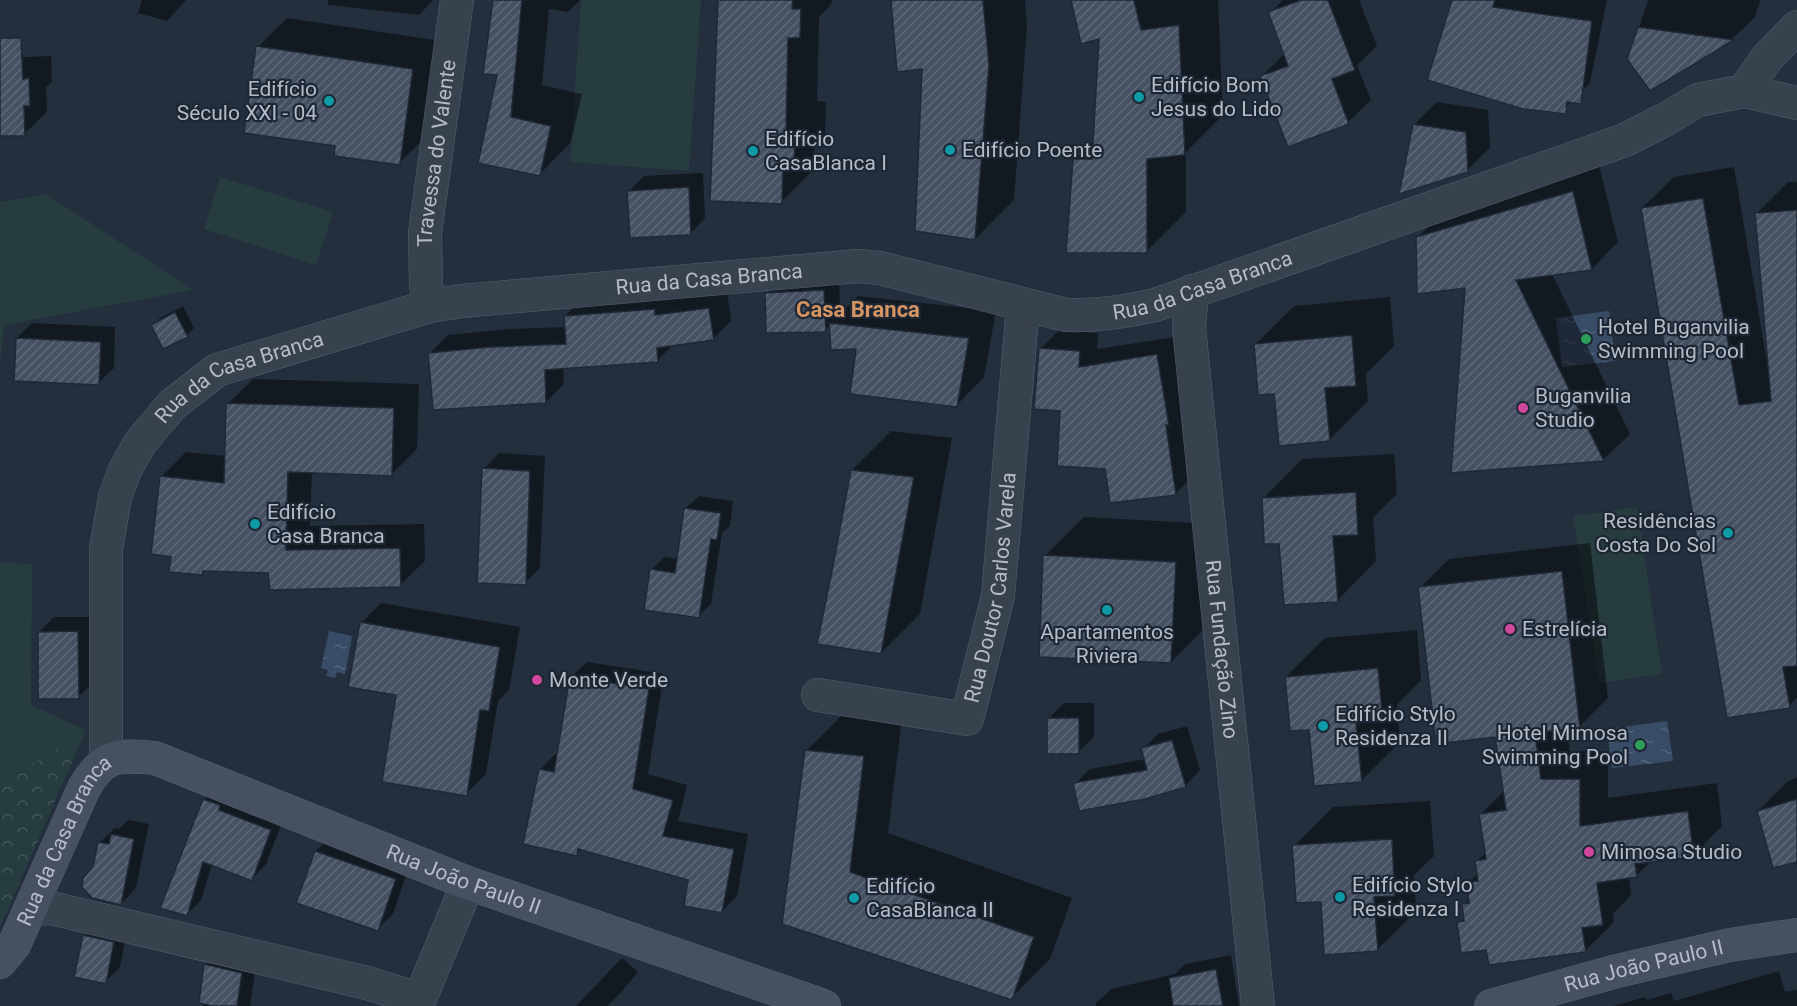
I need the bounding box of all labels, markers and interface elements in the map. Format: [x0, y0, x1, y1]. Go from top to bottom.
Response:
street label: Travessa do Valente [413, 58, 461, 247]
place label: Edifício Bom Jesus do Lido [1151, 73, 1281, 121]
place label: Edifício Século XXI - 04 [177, 77, 317, 125]
marker: Edifício Bom Jesus do Lido [1132, 90, 1146, 104]
marker: Edifício Século XXI - 04 [322, 94, 336, 108]
place label: Edifício CasaBlanca I [765, 127, 887, 175]
place label: Edifício Poente [962, 138, 1102, 162]
marker: Edifício Poente [943, 143, 957, 157]
marker: Edifício CasaBlanca I [746, 144, 760, 158]
street label: Rua da Casa Branca [1111, 246, 1295, 325]
street label: Rua da Casa Branca [615, 259, 804, 299]
district label: Casa Branca [796, 297, 920, 322]
place label: Hotel Buganvilia Swimming Pool [1598, 315, 1750, 363]
street label: Rua da Casa Branca [150, 327, 326, 428]
marker: Hotel Buganvilia Swimming Pool [1579, 332, 1593, 346]
place label: Buganvilia Studio [1535, 384, 1631, 432]
marker: Buganvilia Studio [1516, 401, 1530, 415]
street label: Rua Doutor Carlos Varela [960, 471, 1021, 705]
place label: Edifício Casa Branca [267, 500, 385, 548]
place label: Residências Costa Do Sol [1595, 509, 1716, 557]
marker: Edifício Casa Branca [248, 517, 262, 531]
marker: Residências Costa Do Sol [1721, 526, 1735, 540]
street label: Rua Fundação Zino [1201, 558, 1243, 740]
marker: Apartamentos Riviera [1100, 603, 1114, 617]
place label: Estrelícia [1522, 617, 1608, 641]
place label: Apartamentos Riviera [1040, 620, 1174, 668]
marker: Estrelícia [1503, 622, 1517, 636]
place label: Monte Verde [549, 668, 668, 692]
marker: Monte Verde [530, 673, 544, 687]
place label: Edifício Stylo Residenza II [1335, 702, 1456, 750]
marker: Edifício Stylo Residenza II [1316, 719, 1330, 733]
place label: Hotel Mimosa Swimming Pool [1482, 721, 1628, 769]
marker: Hotel Mimosa Swimming Pool [1633, 738, 1647, 752]
street label: Rua da Casa Branca [12, 750, 116, 930]
street label: Rua João Paulo II [383, 840, 544, 919]
place label: Mimosa Studio [1601, 840, 1742, 864]
marker: Mimosa Studio [1582, 845, 1596, 859]
place label: Edifício Stylo Residenza I [1352, 873, 1473, 921]
place label: Edifício CasaBlanca II [866, 874, 994, 922]
marker: Edifício Stylo Residenza I [1333, 890, 1347, 904]
marker: Edifício CasaBlanca II [847, 891, 861, 905]
street label: Rua João Paulo II [1561, 935, 1726, 997]

